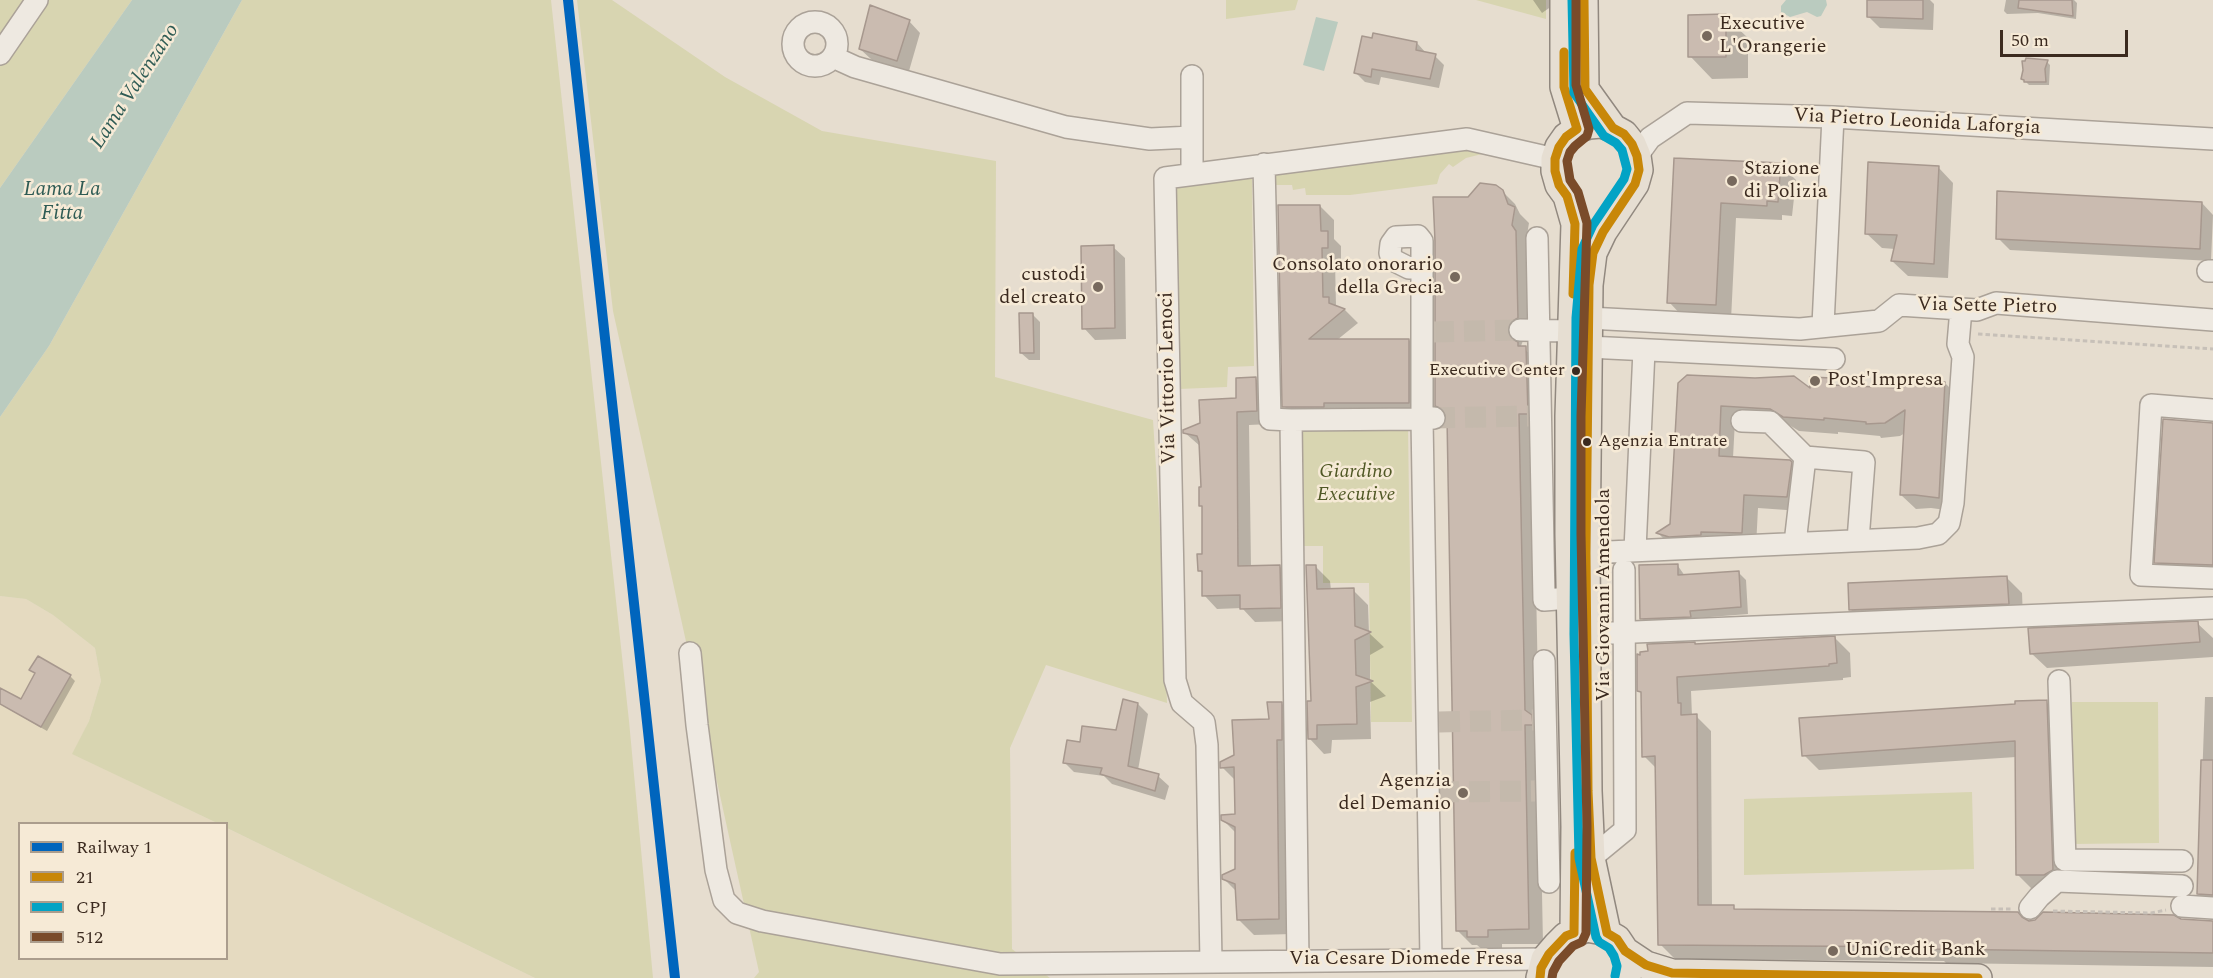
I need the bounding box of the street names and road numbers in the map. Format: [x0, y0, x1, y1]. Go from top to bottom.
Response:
street label: Via Pietro Leonida Laforgia [1793, 105, 2041, 141]
street label: Via Vittorio Lenoci [1155, 292, 1183, 464]
street label: Via Sette Pietro [1917, 294, 2057, 320]
street label: Via Giovanni Amendola [1593, 488, 1617, 702]
street label: Via Cesare Diomede Fresa [1289, 948, 1523, 972]

